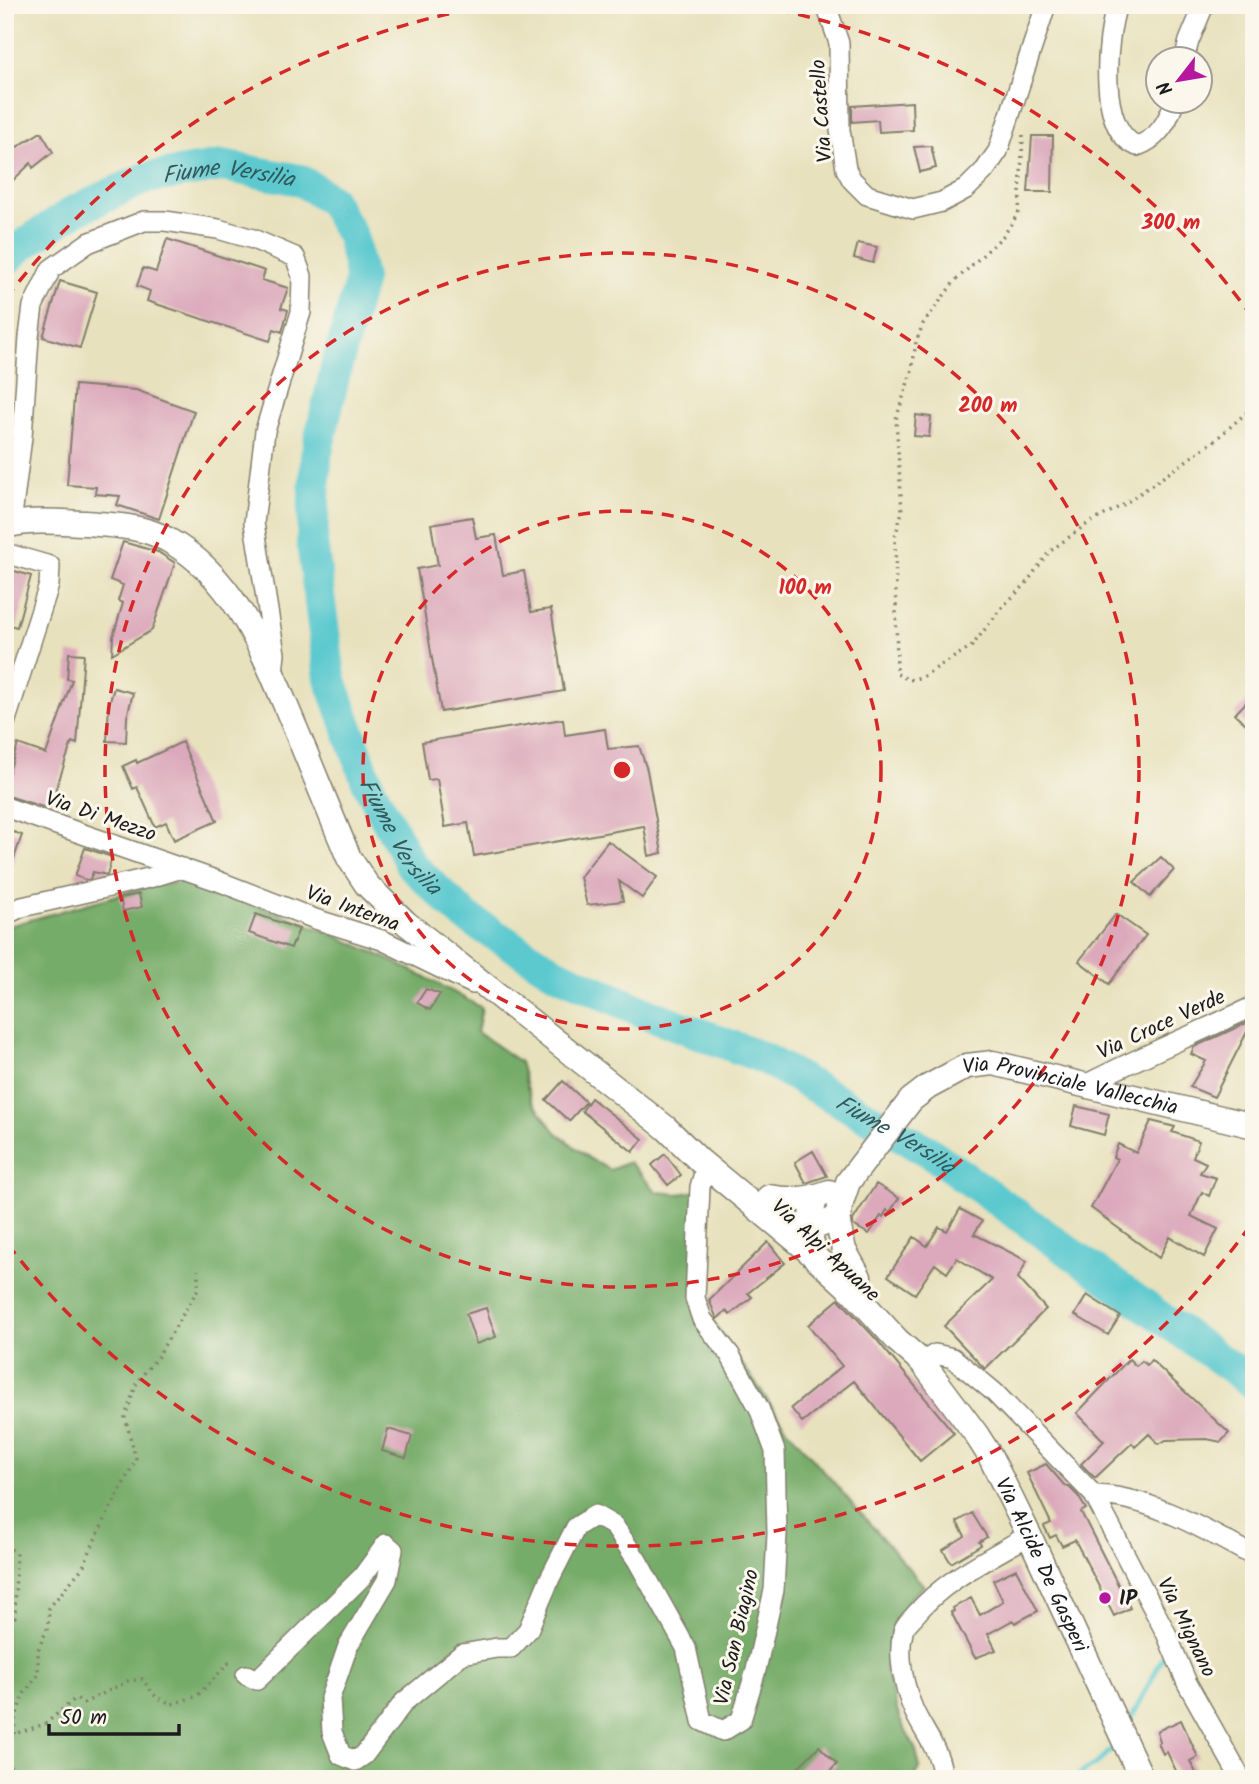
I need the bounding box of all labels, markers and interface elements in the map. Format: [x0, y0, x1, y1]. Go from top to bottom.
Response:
north arrow [1144, 46, 1214, 116]
street label: Via Castello [802, 58, 843, 164]
text: N [1150, 75, 1182, 101]
water label: Fiume Versilia [160, 150, 299, 199]
text: 300 m [1141, 207, 1200, 240]
text: 200 m [958, 390, 1018, 423]
text: 100 m [778, 572, 832, 605]
centre of rings [610, 758, 634, 782]
water label: Fiume Versilia [348, 772, 451, 907]
street label: Via Di Mezzo [41, 783, 160, 852]
street label: Via Interna [301, 877, 404, 942]
street label: Via Croce Verde [1092, 981, 1232, 1070]
street label: Via Provinciale Vallecchia [961, 1048, 1181, 1125]
water label: Fiume Versilia [828, 1086, 964, 1186]
street label: Via Alpi Apuane [763, 1192, 888, 1311]
street label: Via Alcide De Gasperi [985, 1472, 1096, 1659]
street label: Via San Biagino [706, 1566, 769, 1709]
street label: Via Mignano [1147, 1572, 1224, 1683]
place label: IP [1119, 1583, 1138, 1616]
marker: IP [1097, 1590, 1113, 1606]
scale bar [49, 1693, 178, 1737]
text: 50 m [60, 1702, 107, 1735]

